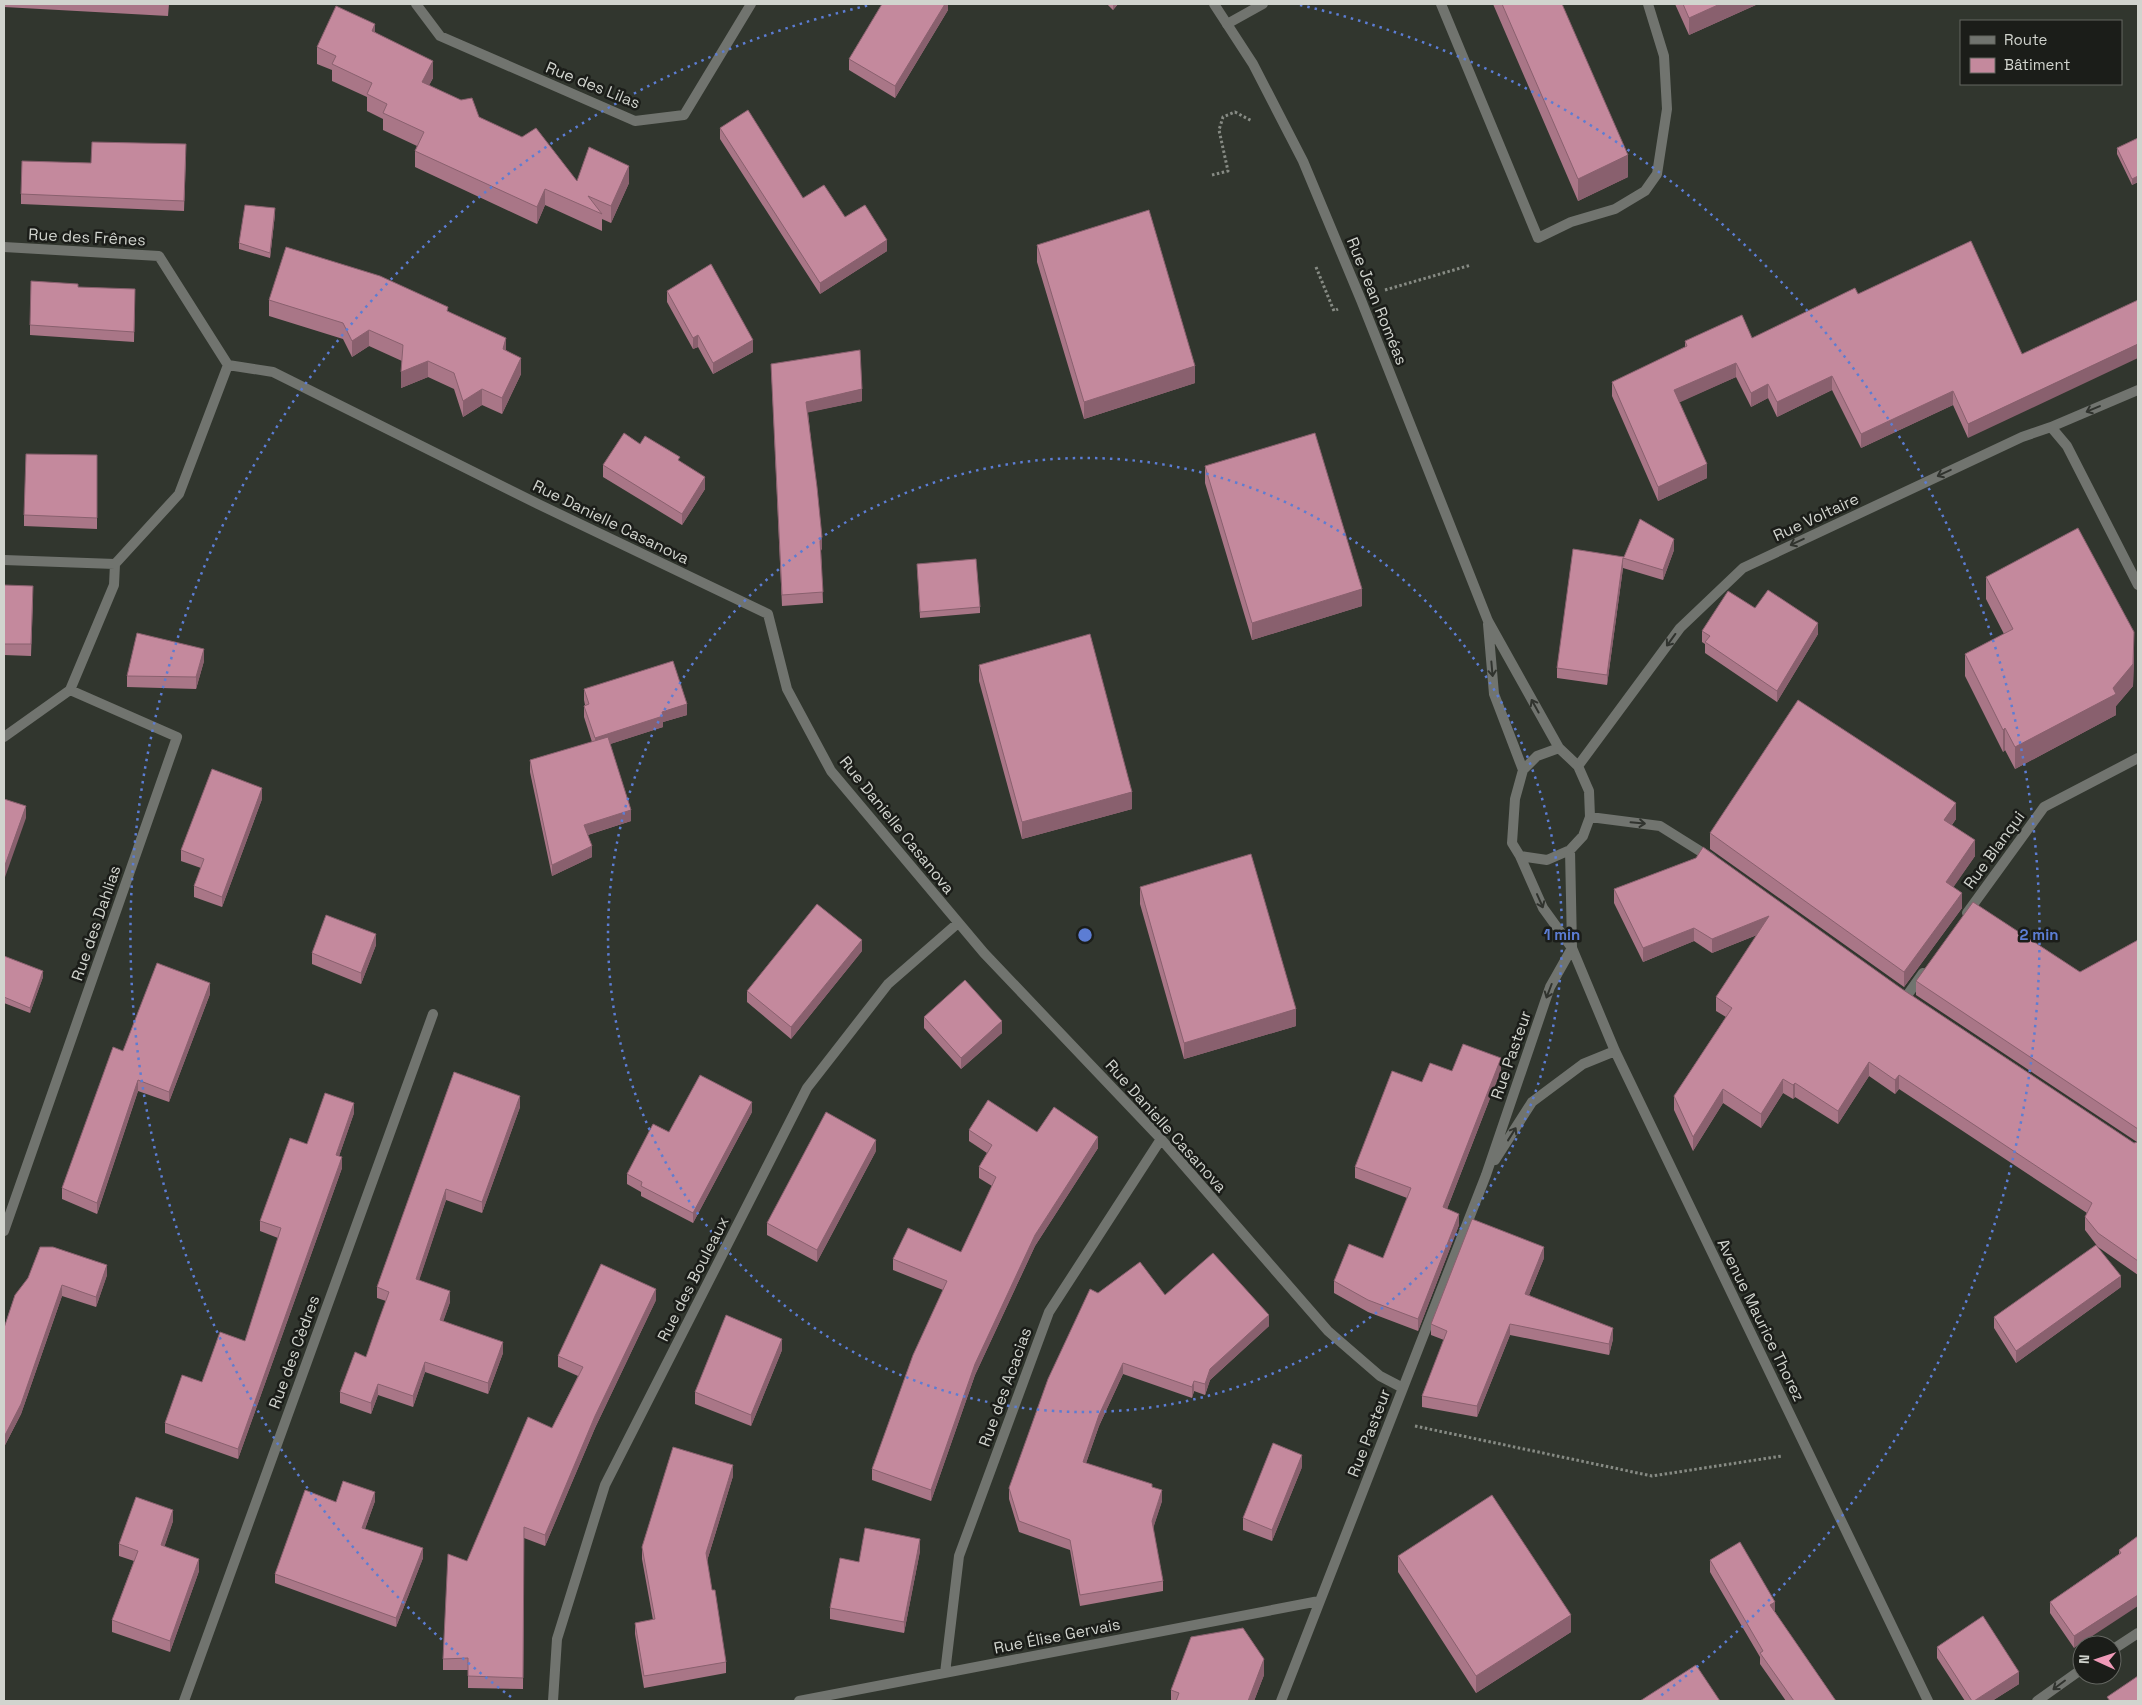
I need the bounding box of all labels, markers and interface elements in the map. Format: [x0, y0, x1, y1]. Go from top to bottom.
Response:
legend [1960, 20, 2122, 85]
text: Route [2004, 30, 2048, 49]
text: Bâtiment [2004, 55, 2070, 74]
street label: Rue des Lilas [543, 57, 643, 113]
street label: Rue des Frênes [28, 223, 146, 251]
street label: Rue Jean Roméas [1342, 234, 1412, 368]
one-way arrow [2086, 405, 2101, 415]
one-way arrow [1937, 469, 1952, 479]
street label: Rue Danielle Casanova [529, 475, 693, 569]
street label: Rue Voltaire [1770, 488, 1862, 546]
one-way arrow [1790, 538, 1805, 548]
one-way arrow [1665, 633, 1676, 646]
one-way arrow [1487, 661, 1497, 677]
one-way arrow [1529, 699, 1539, 714]
street label: Rue Danielle Casanova [835, 752, 959, 898]
street label: Rue Blanqui [1959, 807, 2029, 893]
one-way arrow [1630, 819, 1646, 828]
street label: Rue des Dahlias [66, 862, 126, 984]
one-way arrow [1535, 893, 1545, 908]
text: 1 min [1544, 925, 1580, 944]
text: 2 min [2020, 925, 2058, 944]
centre of rings [1076, 926, 1094, 944]
one-way arrow [1543, 983, 1553, 998]
street label: Rue Pasteur [1486, 1008, 1536, 1102]
street label: Rue Danielle Casanova [1101, 1055, 1231, 1197]
one-way arrow [1506, 1127, 1517, 1141]
street label: Rue des Bouleaux [652, 1213, 734, 1345]
street label: Avenue Maurice Thorez [1712, 1235, 1810, 1405]
street label: Rue des Cèdres [264, 1292, 324, 1412]
street label: Rue des Acacias [974, 1325, 1036, 1449]
street label: Rue Pasteur [1343, 1386, 1395, 1480]
street label: Rue Élise Gervais [992, 1613, 1122, 1659]
north arrow [2072, 1635, 2122, 1685]
text: N [2075, 1654, 2093, 1664]
one-way arrow [2053, 1679, 2066, 1690]

